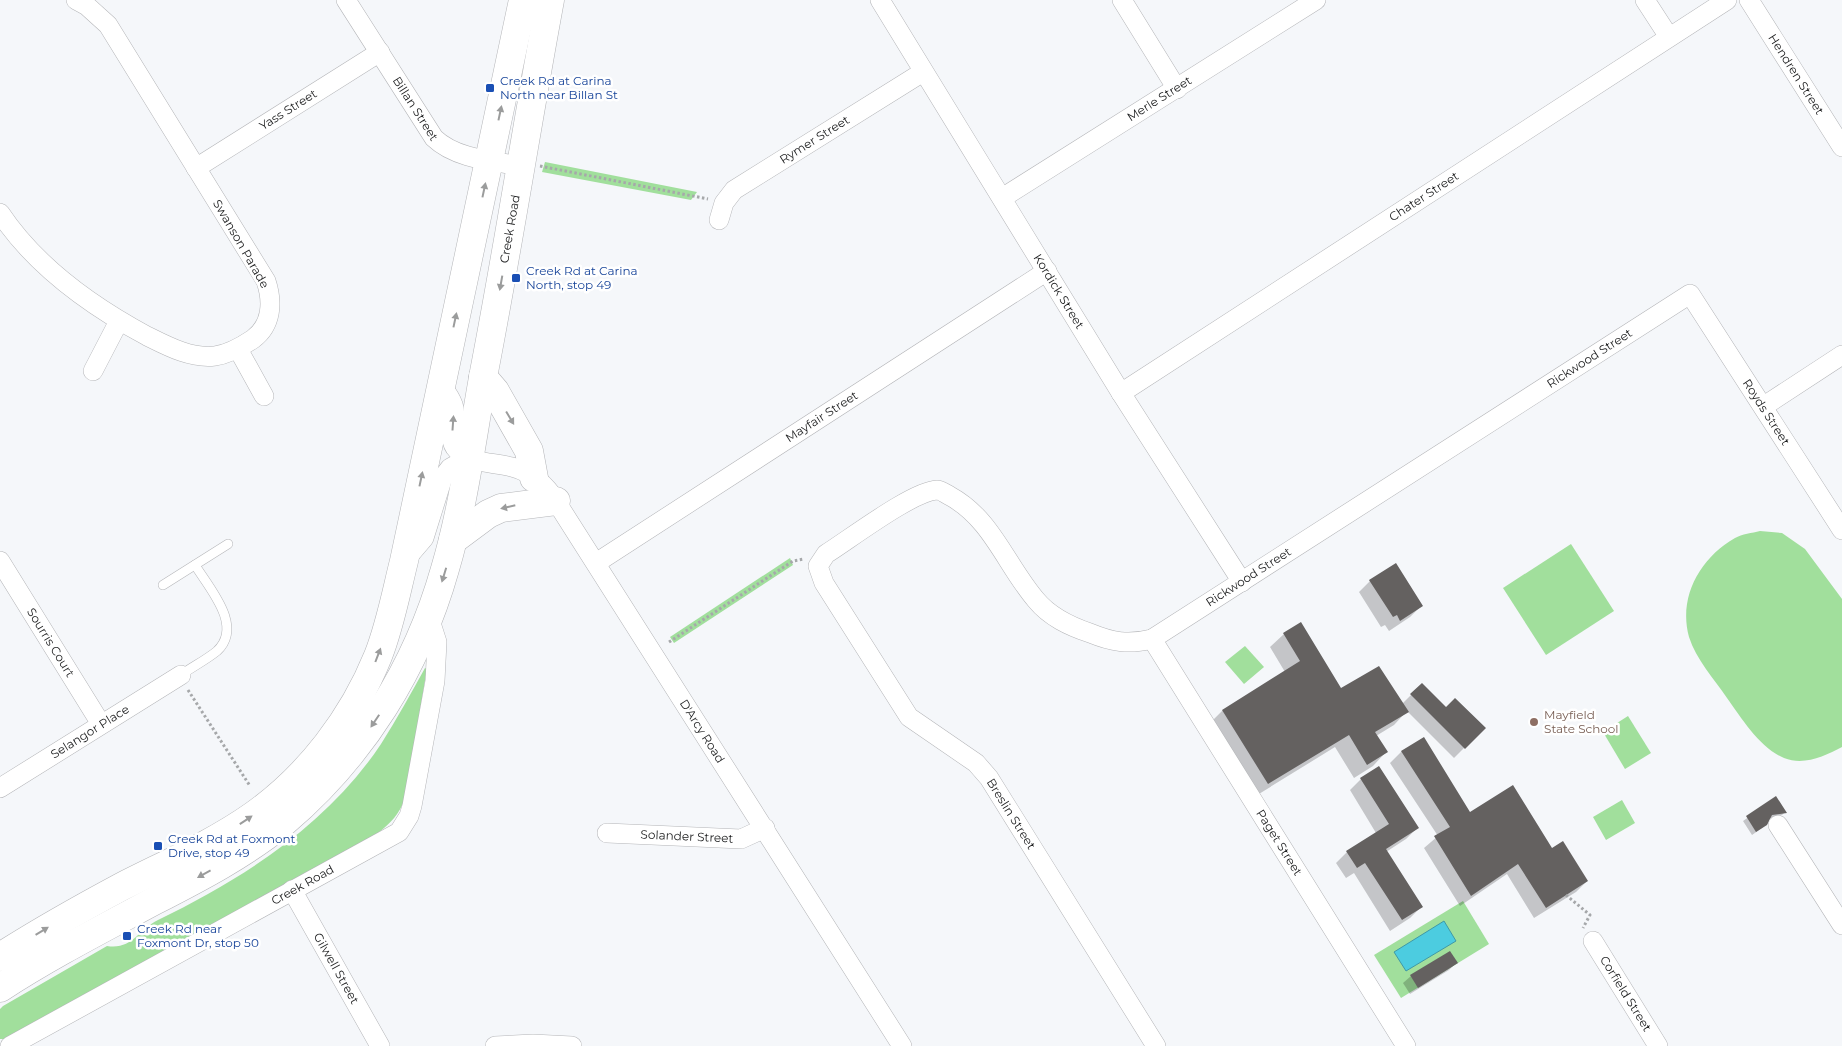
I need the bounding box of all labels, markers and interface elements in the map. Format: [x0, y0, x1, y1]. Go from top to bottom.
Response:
street label: Hendren Street [1765, 31, 1828, 117]
street label: Merle Street [1124, 72, 1194, 124]
street label: Billan Street [390, 73, 442, 144]
place label: Creek Rd at Carina North near Billan St [500, 73, 618, 102]
marker: Creek Rd at Carina North near Billan St [484, 82, 496, 94]
street label: Yass Street [256, 86, 320, 133]
one-way arrow [496, 105, 504, 120]
street label: Rymer Street [777, 112, 852, 167]
street label: Chater Street [1386, 168, 1461, 224]
one-way arrow [480, 183, 488, 198]
street label: Creek Road [496, 193, 523, 264]
street label: Swanson Parade [210, 197, 273, 291]
street label: Kordick Street [1031, 251, 1088, 332]
place label: Creek Rd at Carina North, stop 49 [526, 263, 638, 292]
marker: Creek Rd at Carina North, stop 49 [510, 272, 522, 284]
one-way arrow [496, 276, 504, 292]
one-way arrow [451, 313, 459, 328]
street label: Rickwood Street [1544, 325, 1635, 391]
street label: Royds Street [1740, 376, 1793, 448]
street label: Mayfair Street [782, 387, 861, 445]
one-way arrow [505, 411, 514, 424]
one-way arrow [449, 415, 457, 431]
one-way arrow [417, 472, 425, 487]
one-way arrow [500, 503, 515, 511]
street label: Rickwood Street [1203, 544, 1294, 610]
one-way arrow [439, 567, 447, 582]
street label: Sourris Court [24, 605, 78, 680]
one-way arrow [374, 647, 382, 662]
street label: D'Arcy Road [677, 696, 728, 766]
street label: Selangor Place [48, 701, 132, 762]
place label: Mayfield State School [1544, 707, 1619, 736]
one-way arrow [370, 714, 380, 728]
marker: Mayfield State School [1528, 716, 1540, 728]
street label: Breslin Street [984, 775, 1039, 852]
street label: Paget Street [1253, 806, 1306, 878]
one-way arrow [239, 815, 252, 825]
street label: Solander Street [640, 827, 734, 846]
place label: Creek Rd at Foxmont Drive, stop 49 [168, 831, 296, 860]
marker: Creek Rd at Foxmont Drive, stop 49 [152, 840, 164, 852]
street label: Creek Road [268, 861, 336, 908]
one-way arrow [197, 870, 210, 879]
place label: Creek Rd near Foxmont Dr, stop 50 [137, 921, 259, 950]
one-way arrow [35, 927, 48, 936]
marker: Creek Rd near Foxmont Dr, stop 50 [121, 930, 133, 942]
street label: Gilwell Street [311, 930, 363, 1006]
street label: Corfield Street [1597, 953, 1655, 1034]

